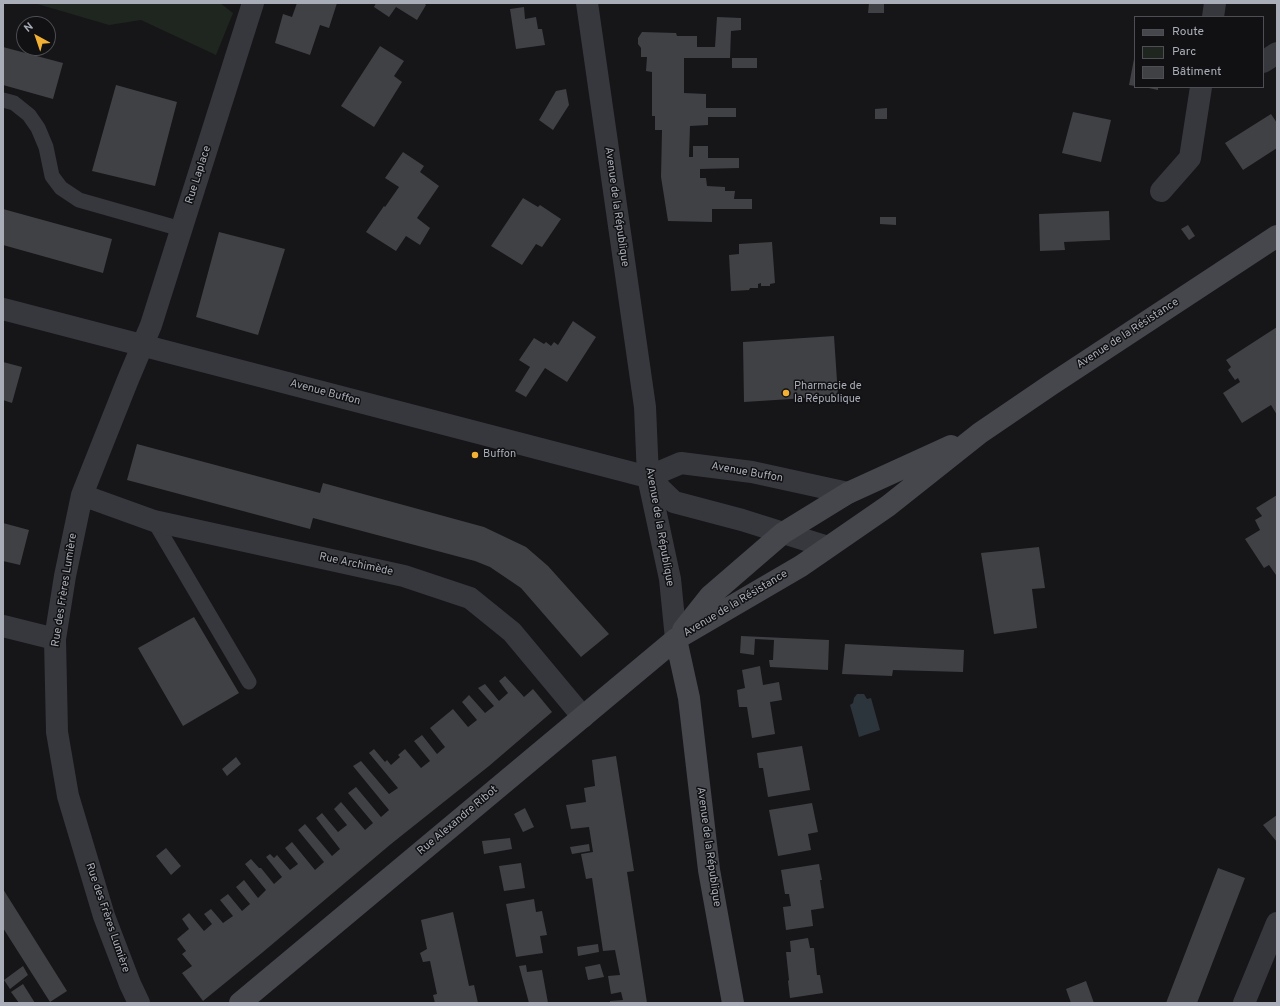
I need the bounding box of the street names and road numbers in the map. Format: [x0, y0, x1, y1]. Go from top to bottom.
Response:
street label: Rue Laplace [183, 144, 215, 206]
street label: Avenue de la République [601, 146, 631, 268]
street label: Avenue de la Résistance [1074, 296, 1182, 372]
street label: Avenue Buffon [288, 377, 362, 409]
street label: Avenue Buffon [710, 460, 784, 486]
street label: Avenue de la République [642, 466, 676, 588]
street label: Rue des Frères Lumière [49, 532, 81, 648]
street label: Rue Archimède [318, 551, 394, 579]
street label: Avenue de la Résistance [682, 568, 790, 640]
street label: Rue Alexandre Ribot [415, 784, 501, 858]
street label: Avenue de la République [693, 786, 723, 908]
street label: Rue des Frères Lumière [82, 861, 132, 975]

